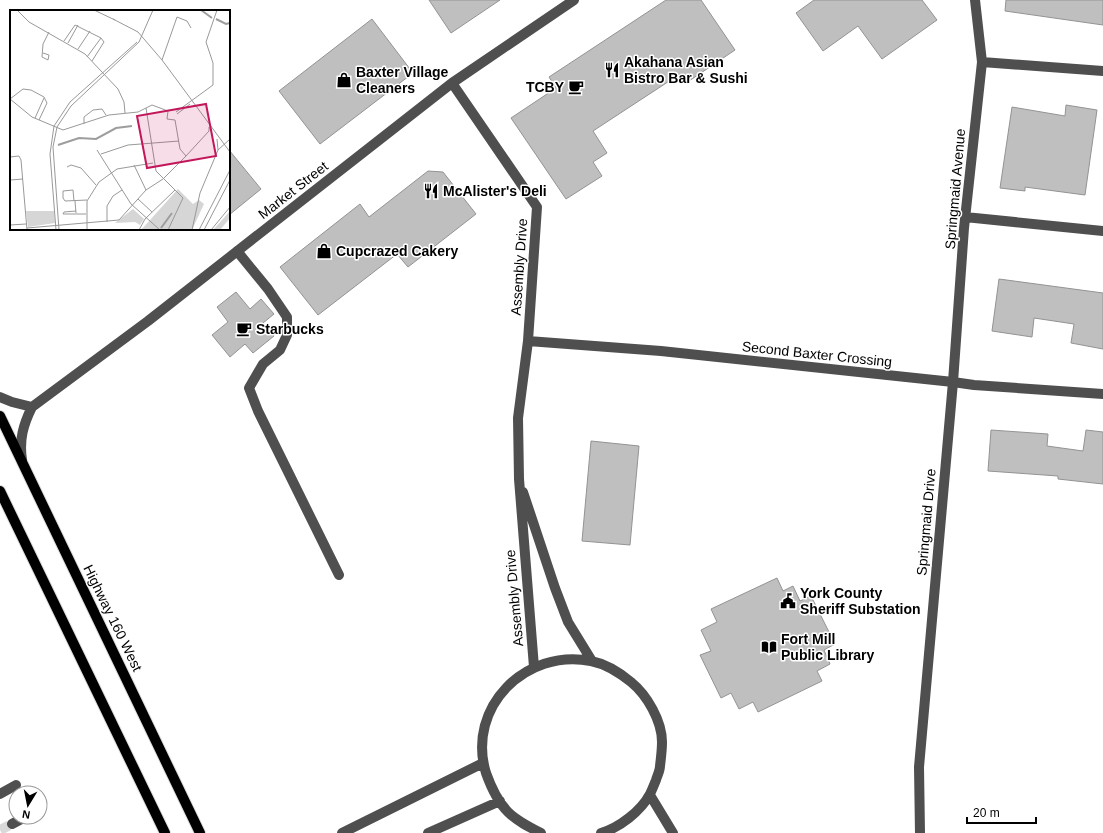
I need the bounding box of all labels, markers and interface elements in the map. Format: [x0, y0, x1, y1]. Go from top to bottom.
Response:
inset map [10, 10, 230, 230]
place label: Akahana Asian Bistro Bar & Sushi [624, 54, 748, 86]
restaurant icon: Akahana Asian Bistro Bar & Sushi [603, 61, 621, 79]
place label: Baxter Village Cleaners [356, 64, 449, 96]
shop icon: Baxter Village Cleaners [335, 71, 353, 89]
cafe icon: TCBY [567, 78, 585, 96]
place label: TCBY [526, 79, 565, 95]
street label: Springmaid Avenue [942, 128, 968, 250]
street label: Market Street [255, 158, 331, 222]
restaurant icon: McAlister's Deli [422, 182, 440, 200]
place label: McAlister's Deli [443, 183, 547, 199]
street label: Assembly Drive [508, 218, 530, 316]
shop icon: Cupcrazed Cakery [315, 242, 333, 260]
place label: Cupcrazed Cakery [336, 243, 458, 259]
cafe icon: Starbucks [235, 320, 253, 338]
place label: Starbucks [256, 321, 324, 337]
street label: Second Baxter Crossing [741, 338, 893, 370]
street label: Springmaid Drive [913, 468, 939, 576]
street label: Assembly Drive [502, 549, 526, 647]
street label: Highway 160 West [80, 562, 146, 674]
place label: York County Sheriff Substation [800, 585, 921, 617]
public building icon: York County Sheriff Substation [779, 592, 797, 610]
place label: Fort Mill Public Library [781, 631, 875, 663]
library icon: Fort Mill Public Library [760, 638, 778, 656]
north arrow [8, 785, 48, 825]
scale bar [967, 799, 1036, 825]
text: 20 m [973, 806, 1000, 820]
text: N [21, 808, 31, 821]

